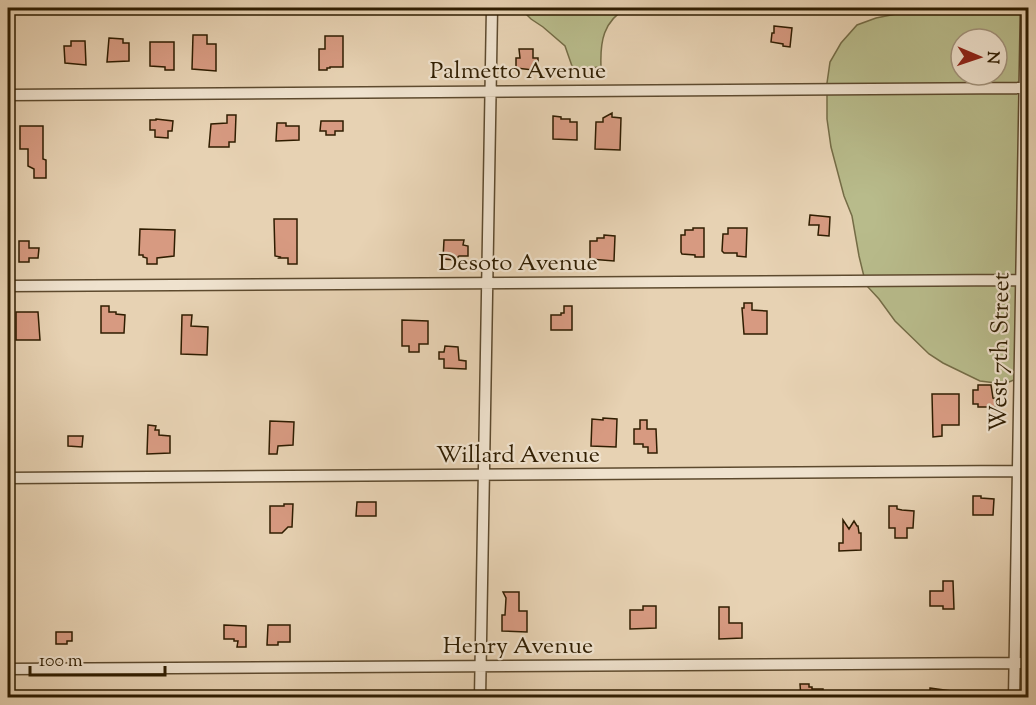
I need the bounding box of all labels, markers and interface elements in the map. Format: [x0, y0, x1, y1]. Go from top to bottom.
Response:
north arrow [949, 27, 1009, 87]
text: N [980, 51, 1003, 64]
street label: Palmetto Avenue [430, 55, 606, 89]
street label: Desoto Avenue [438, 247, 598, 281]
street label: West 7th Street [983, 272, 1019, 432]
street label: Willard Avenue [436, 439, 600, 473]
street label: Henry Avenue [443, 630, 593, 664]
scale bar [30, 639, 165, 677]
text: 100 m [39, 649, 83, 675]

